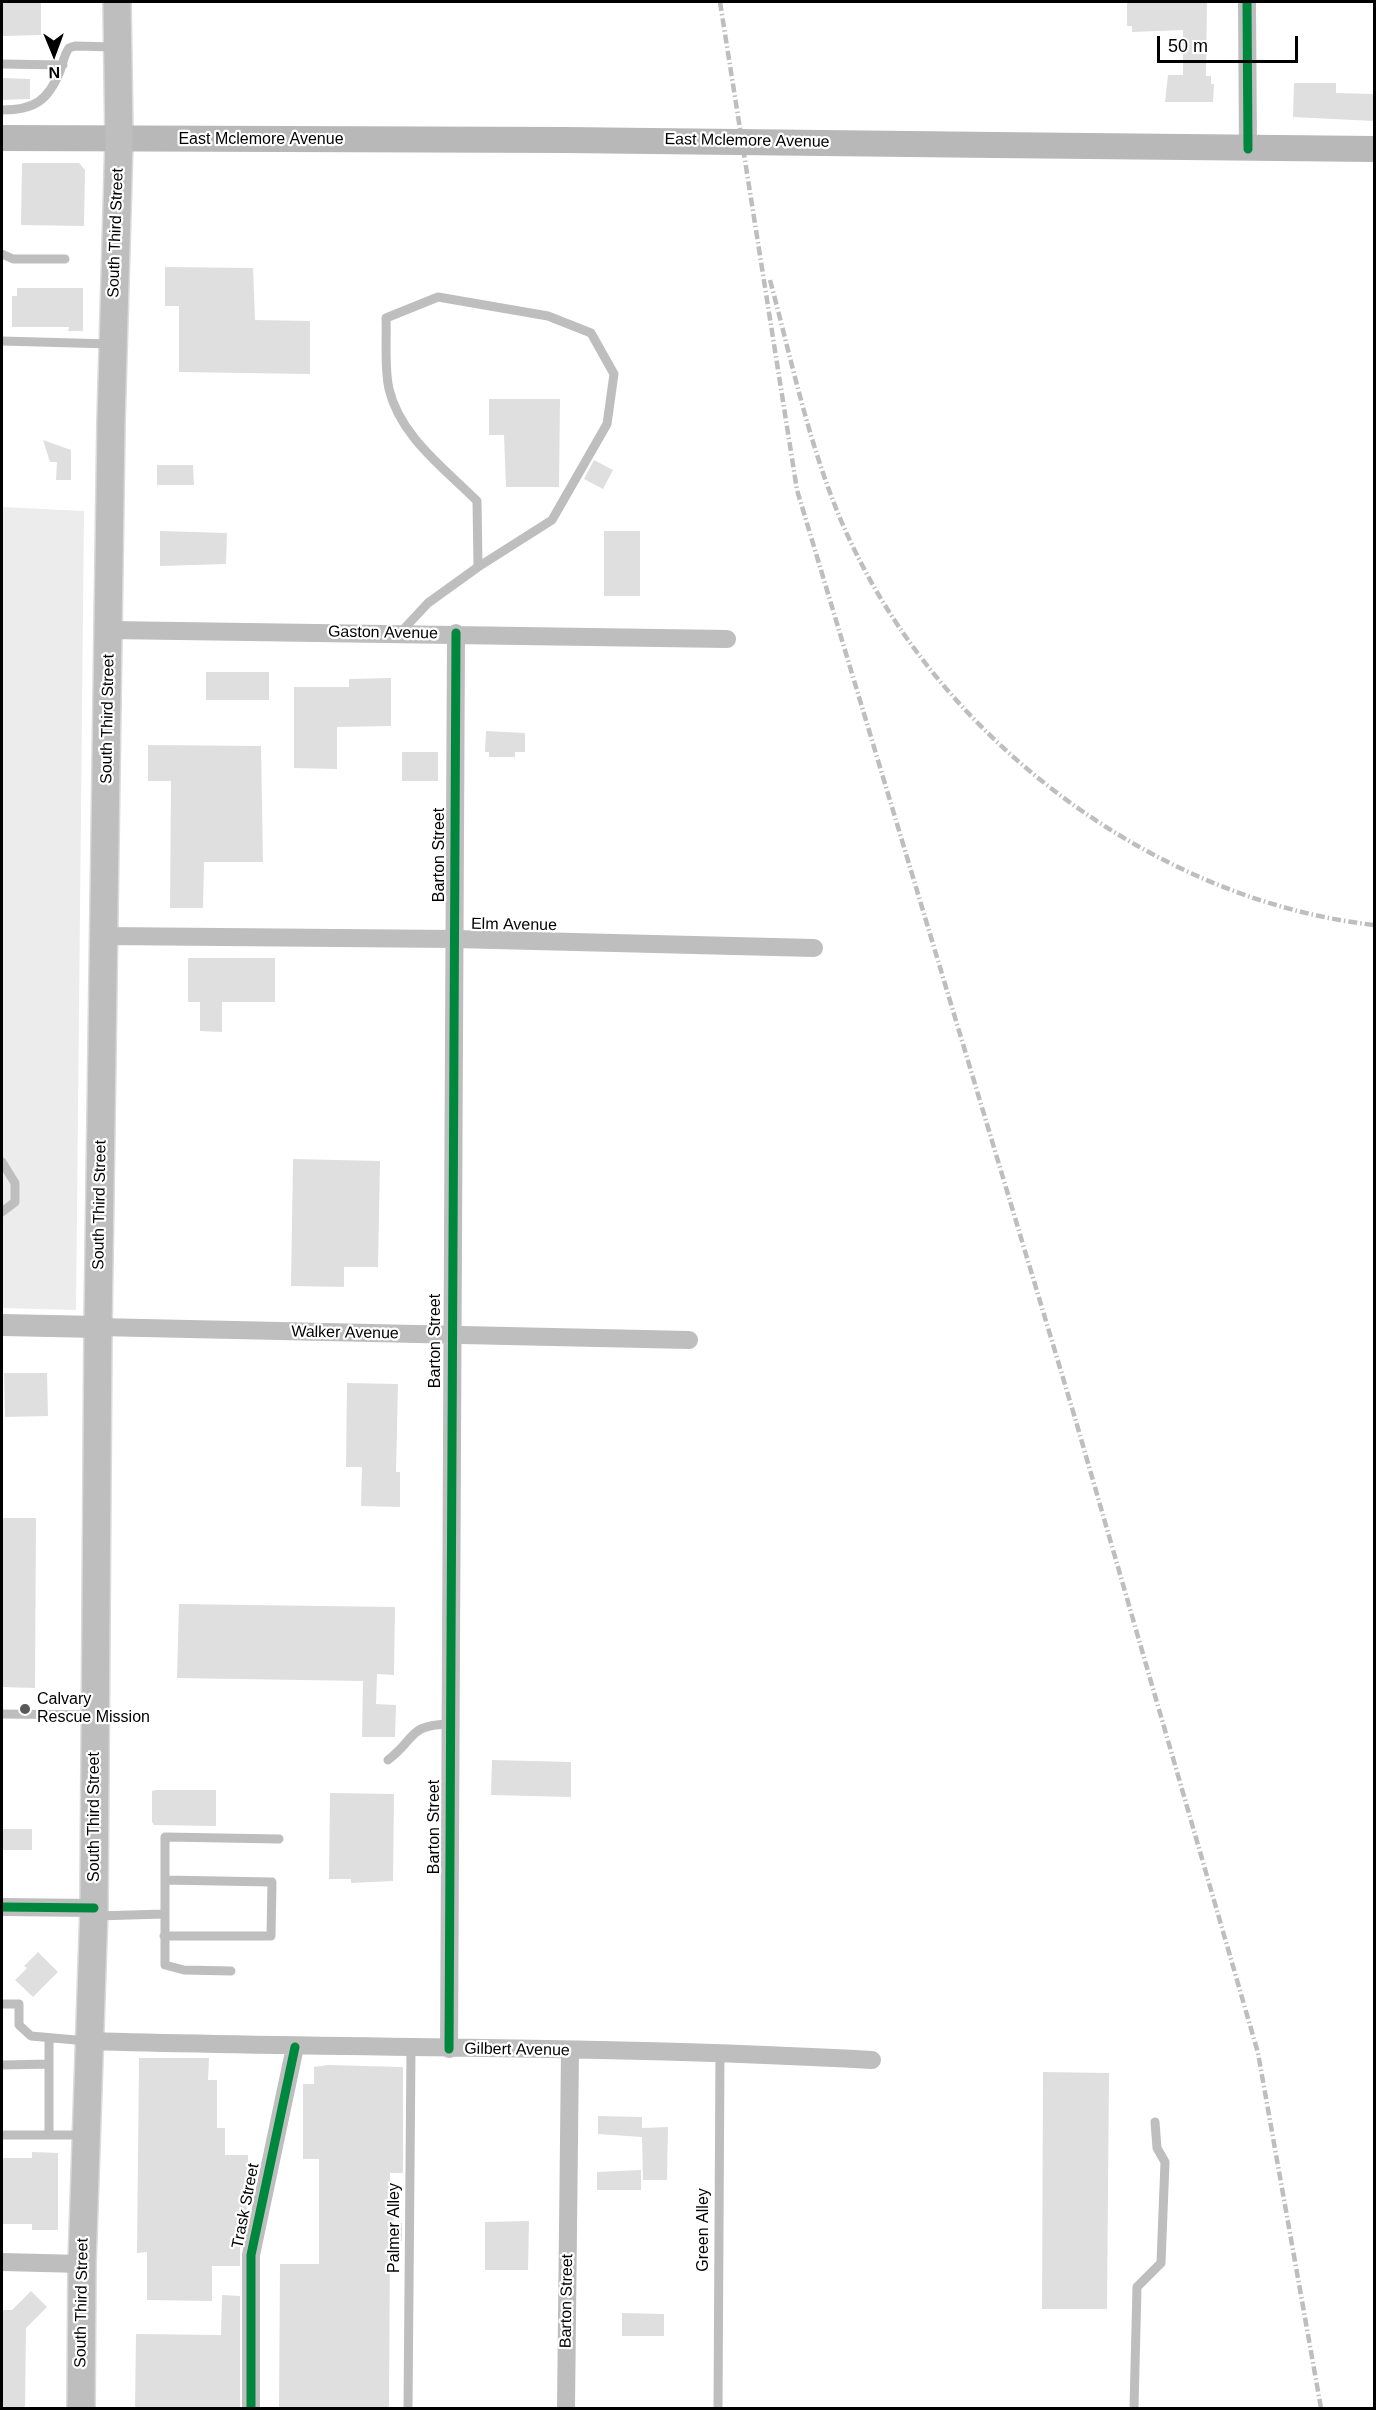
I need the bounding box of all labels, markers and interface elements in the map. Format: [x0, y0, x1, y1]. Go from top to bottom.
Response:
north arrow [24, 24, 84, 84]
scale bar [1160, 24, 1301, 62]
text: 50 m [1168, 36, 1208, 56]
text: N [48, 64, 60, 81]
street label: East Mclemore Avenue [178, 130, 344, 150]
street label: East Mclemore Avenue [664, 130, 830, 152]
street label: South Third Street [104, 168, 128, 298]
street label: Gaston Avenue [328, 622, 438, 644]
street label: South Third Street [97, 654, 119, 784]
street label: Barton Street [430, 808, 450, 902]
street label: Elm Avenue [471, 915, 557, 935]
street label: South Third Street [89, 1140, 111, 1270]
street label: Barton Street [426, 1294, 446, 1388]
street label: Walker Avenue [291, 1322, 399, 1344]
place label: Calvary Rescue Mission [37, 1690, 150, 1728]
marker: Calvary Rescue Mission [18, 1702, 32, 1716]
street label: South Third Street [85, 1752, 105, 1882]
street label: Barton Street [425, 1780, 445, 1874]
street label: Gilbert Avenue [464, 2039, 570, 2061]
street label: Trask Street [228, 2162, 264, 2250]
street label: Palmer Alley [385, 2183, 405, 2273]
street label: Green Alley [694, 2188, 714, 2272]
street label: South Third Street [71, 2238, 93, 2368]
street label: Barton Street [557, 2254, 577, 2348]

